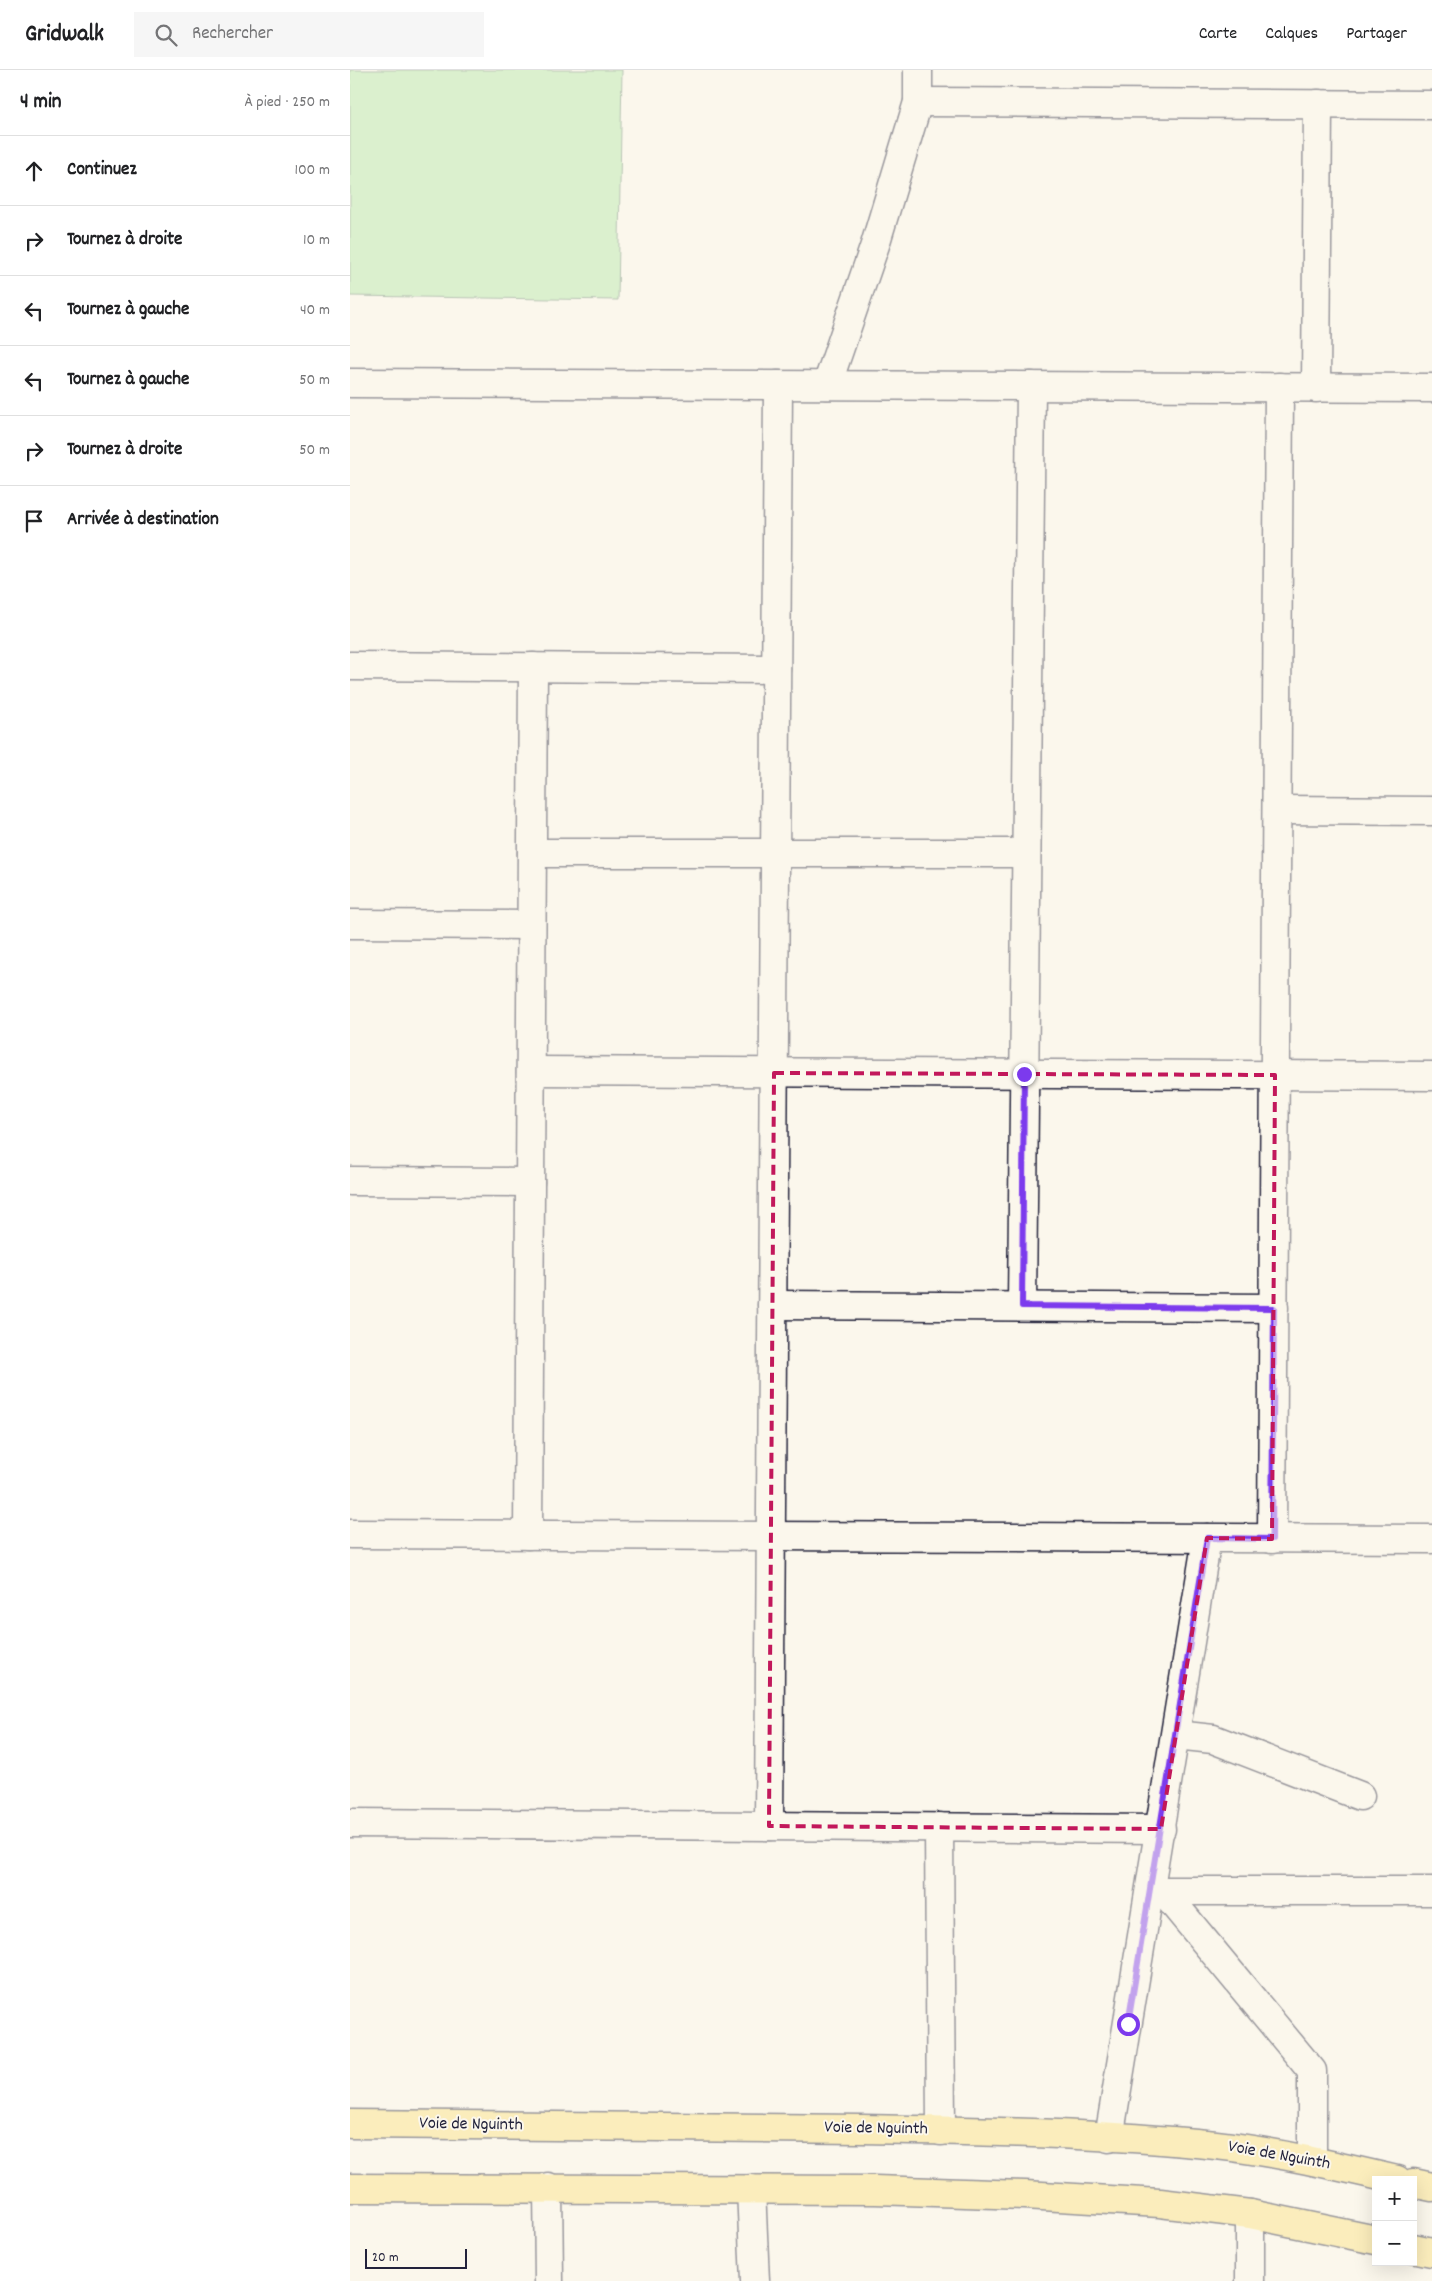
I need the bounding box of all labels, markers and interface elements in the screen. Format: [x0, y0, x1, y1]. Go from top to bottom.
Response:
search box [134, 12, 484, 57]
text: Gridwalk [25, 18, 104, 52]
icon: search [152, 21, 180, 49]
text: Rechercher [192, 21, 273, 48]
text: Carte [1199, 22, 1237, 47]
text: Calques [1265, 22, 1318, 47]
text: Partager [1346, 22, 1407, 47]
text: 4 min [20, 88, 62, 118]
text: À pied · 250 m [244, 91, 330, 114]
icon: ahead [20, 157, 48, 185]
text: Continuez [67, 157, 137, 184]
text: 100 m [294, 159, 330, 182]
icon: right [20, 227, 48, 255]
text: Tournez à droite [67, 227, 182, 254]
text: 10 m [303, 229, 330, 252]
icon: left [20, 297, 48, 325]
text: Tournez à gauche [67, 297, 189, 324]
text: 40 m [300, 299, 330, 322]
icon: left [20, 367, 48, 395]
text: Tournez à gauche [67, 367, 189, 394]
text: 50 m [299, 369, 330, 392]
icon: right [20, 437, 48, 465]
text: Tournez à droite [67, 437, 182, 464]
text: 50 m [299, 439, 330, 462]
icon: arrive [20, 507, 48, 535]
text: Arrivée à destination [67, 507, 219, 534]
route end [1013, 1063, 1036, 1086]
route start [1117, 2013, 1140, 2036]
street label: Voie de Nguinth [419, 2112, 523, 2138]
street label: Voie de Nguinth [824, 2116, 928, 2142]
street label: Voie de Nguinth [1226, 2135, 1332, 2177]
map controls [1372, 2176, 1417, 2266]
button: + [1372, 2176, 1417, 2221]
button: − [1372, 2221, 1417, 2266]
scale bar [365, 2246, 468, 2269]
text: 20 m [372, 2248, 399, 2268]

